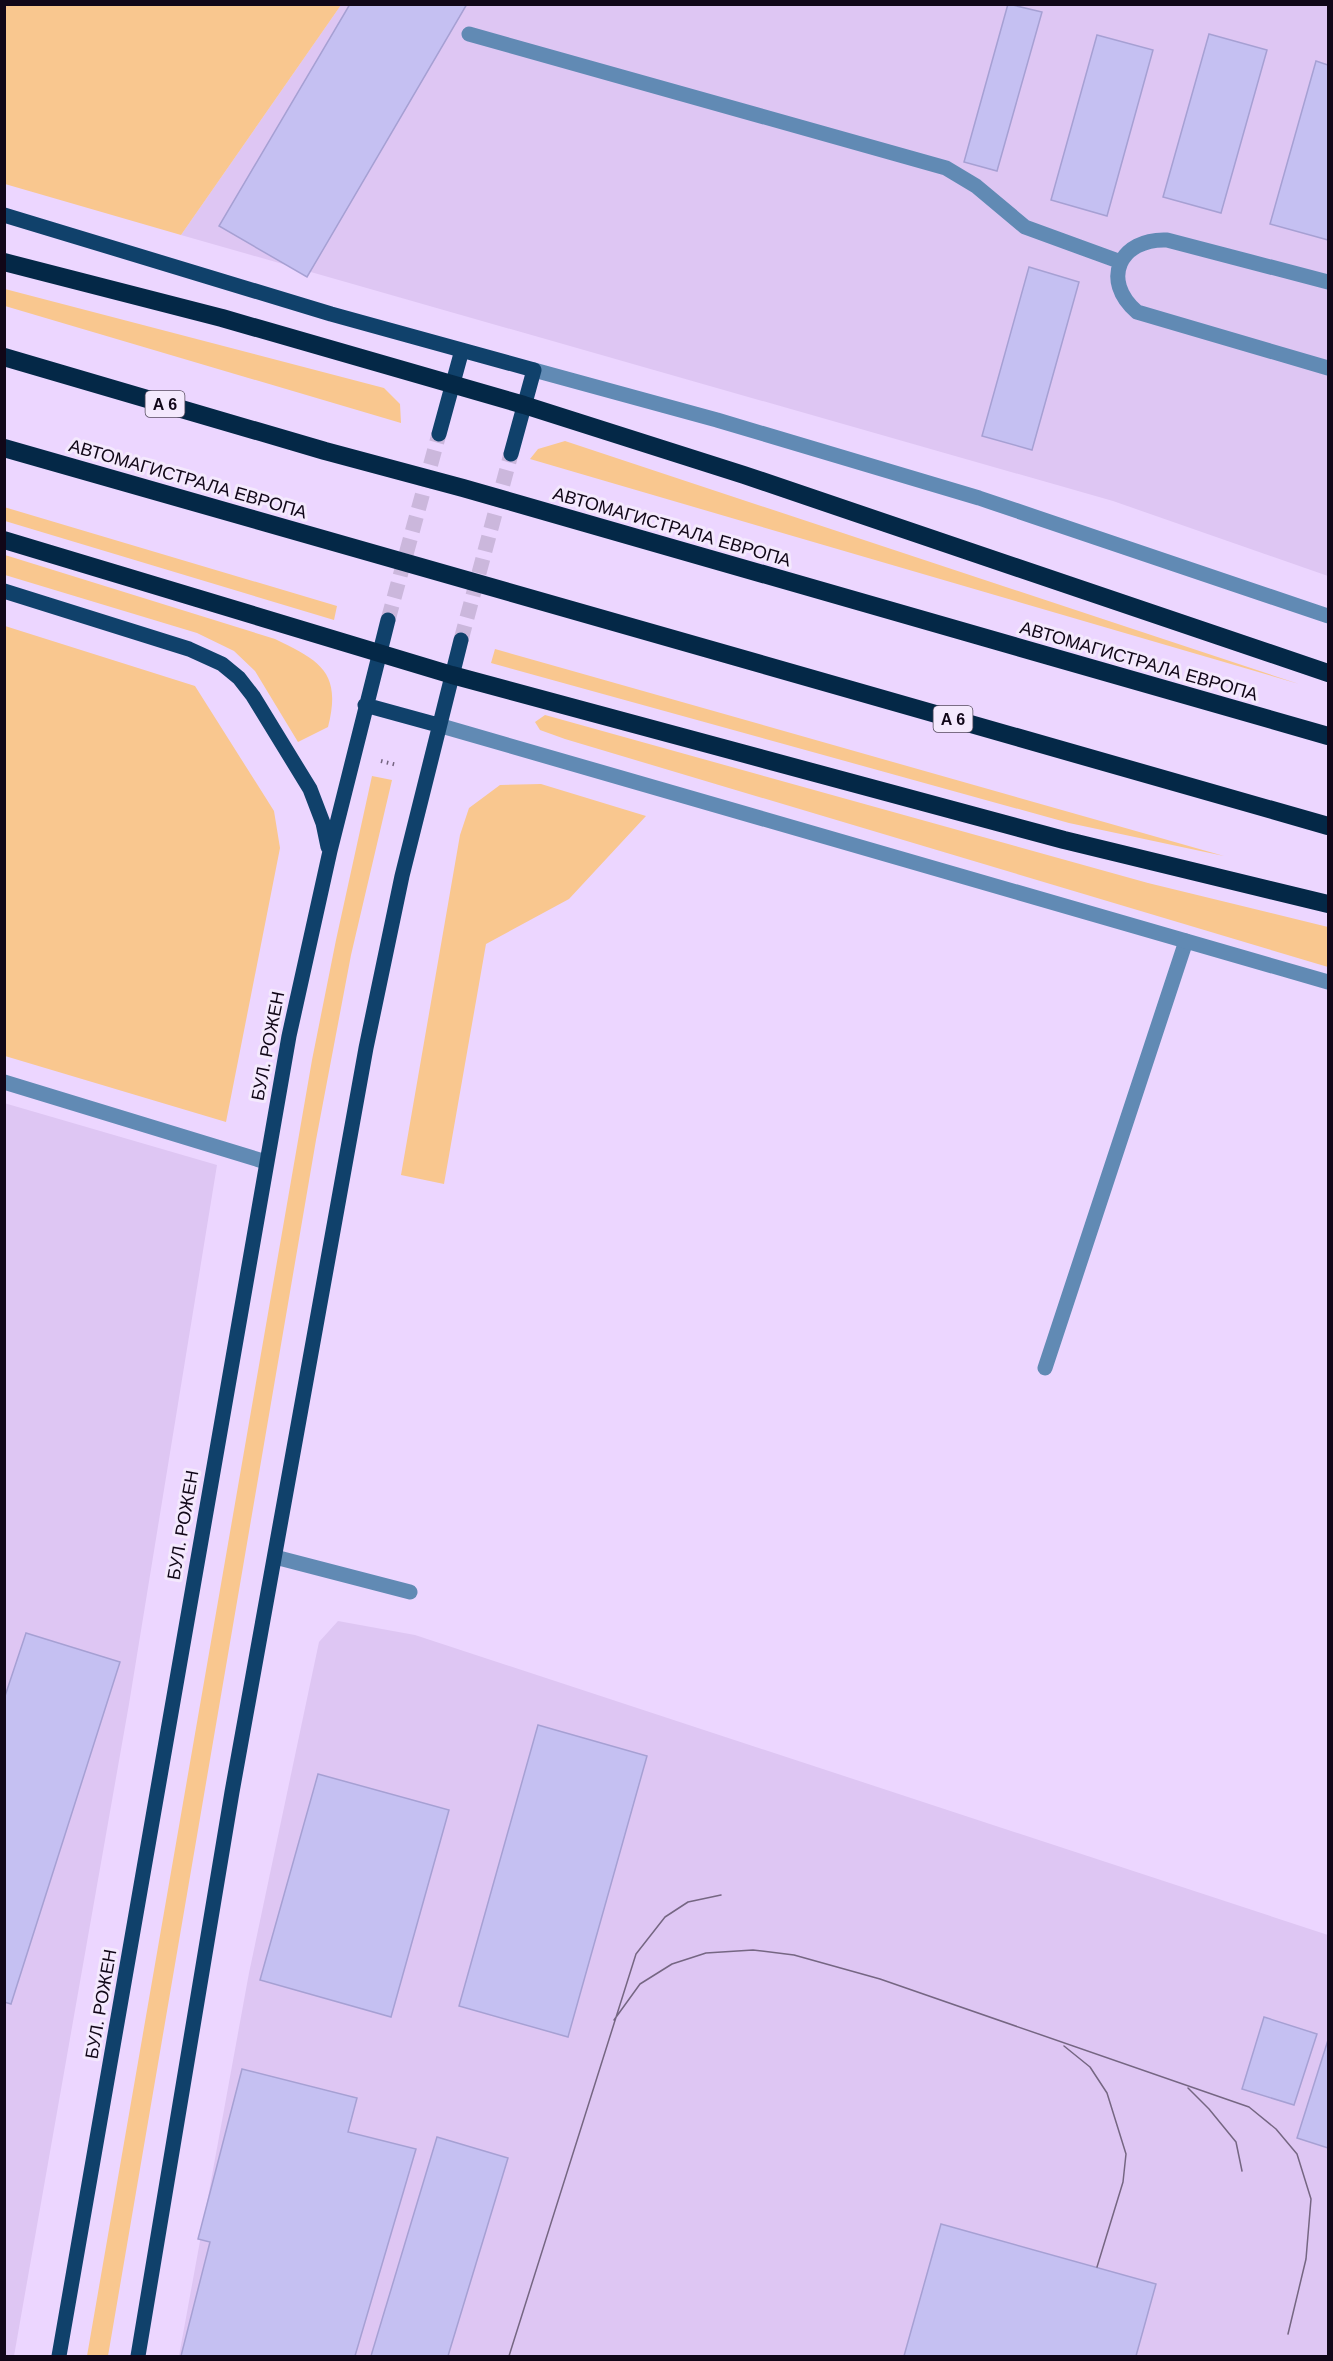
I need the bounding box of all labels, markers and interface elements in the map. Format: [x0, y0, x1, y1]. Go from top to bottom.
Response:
road number: A 6 [146, 391, 184, 417]
street label: АВТОМАГИСТРАЛА ЕВРОПА [67, 435, 309, 523]
street label: АВТОМАГИСТРАЛА ЕВРОПА [551, 483, 793, 571]
street label: АВТОМАГИСТРАЛА ЕВРОПА [1018, 617, 1260, 705]
road number: A 6 [934, 706, 972, 732]
street label: БУЛ. РОЖЕН [248, 990, 288, 1102]
street label: БУЛ. РОЖЕН [164, 1469, 202, 1581]
street label: БУЛ. РОЖЕН [82, 1948, 120, 2060]

